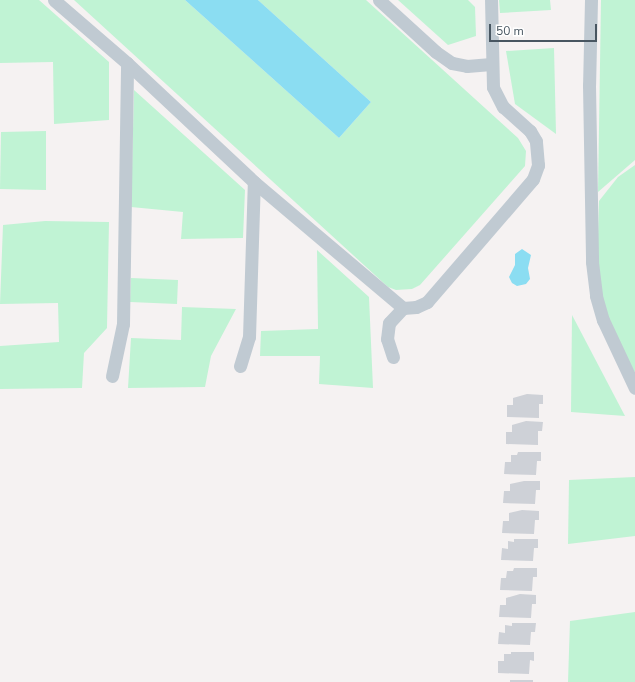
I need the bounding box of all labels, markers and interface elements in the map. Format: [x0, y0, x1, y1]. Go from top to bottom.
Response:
scale bar [491, 16, 599, 42]
text: 50 m [496, 23, 524, 39]

